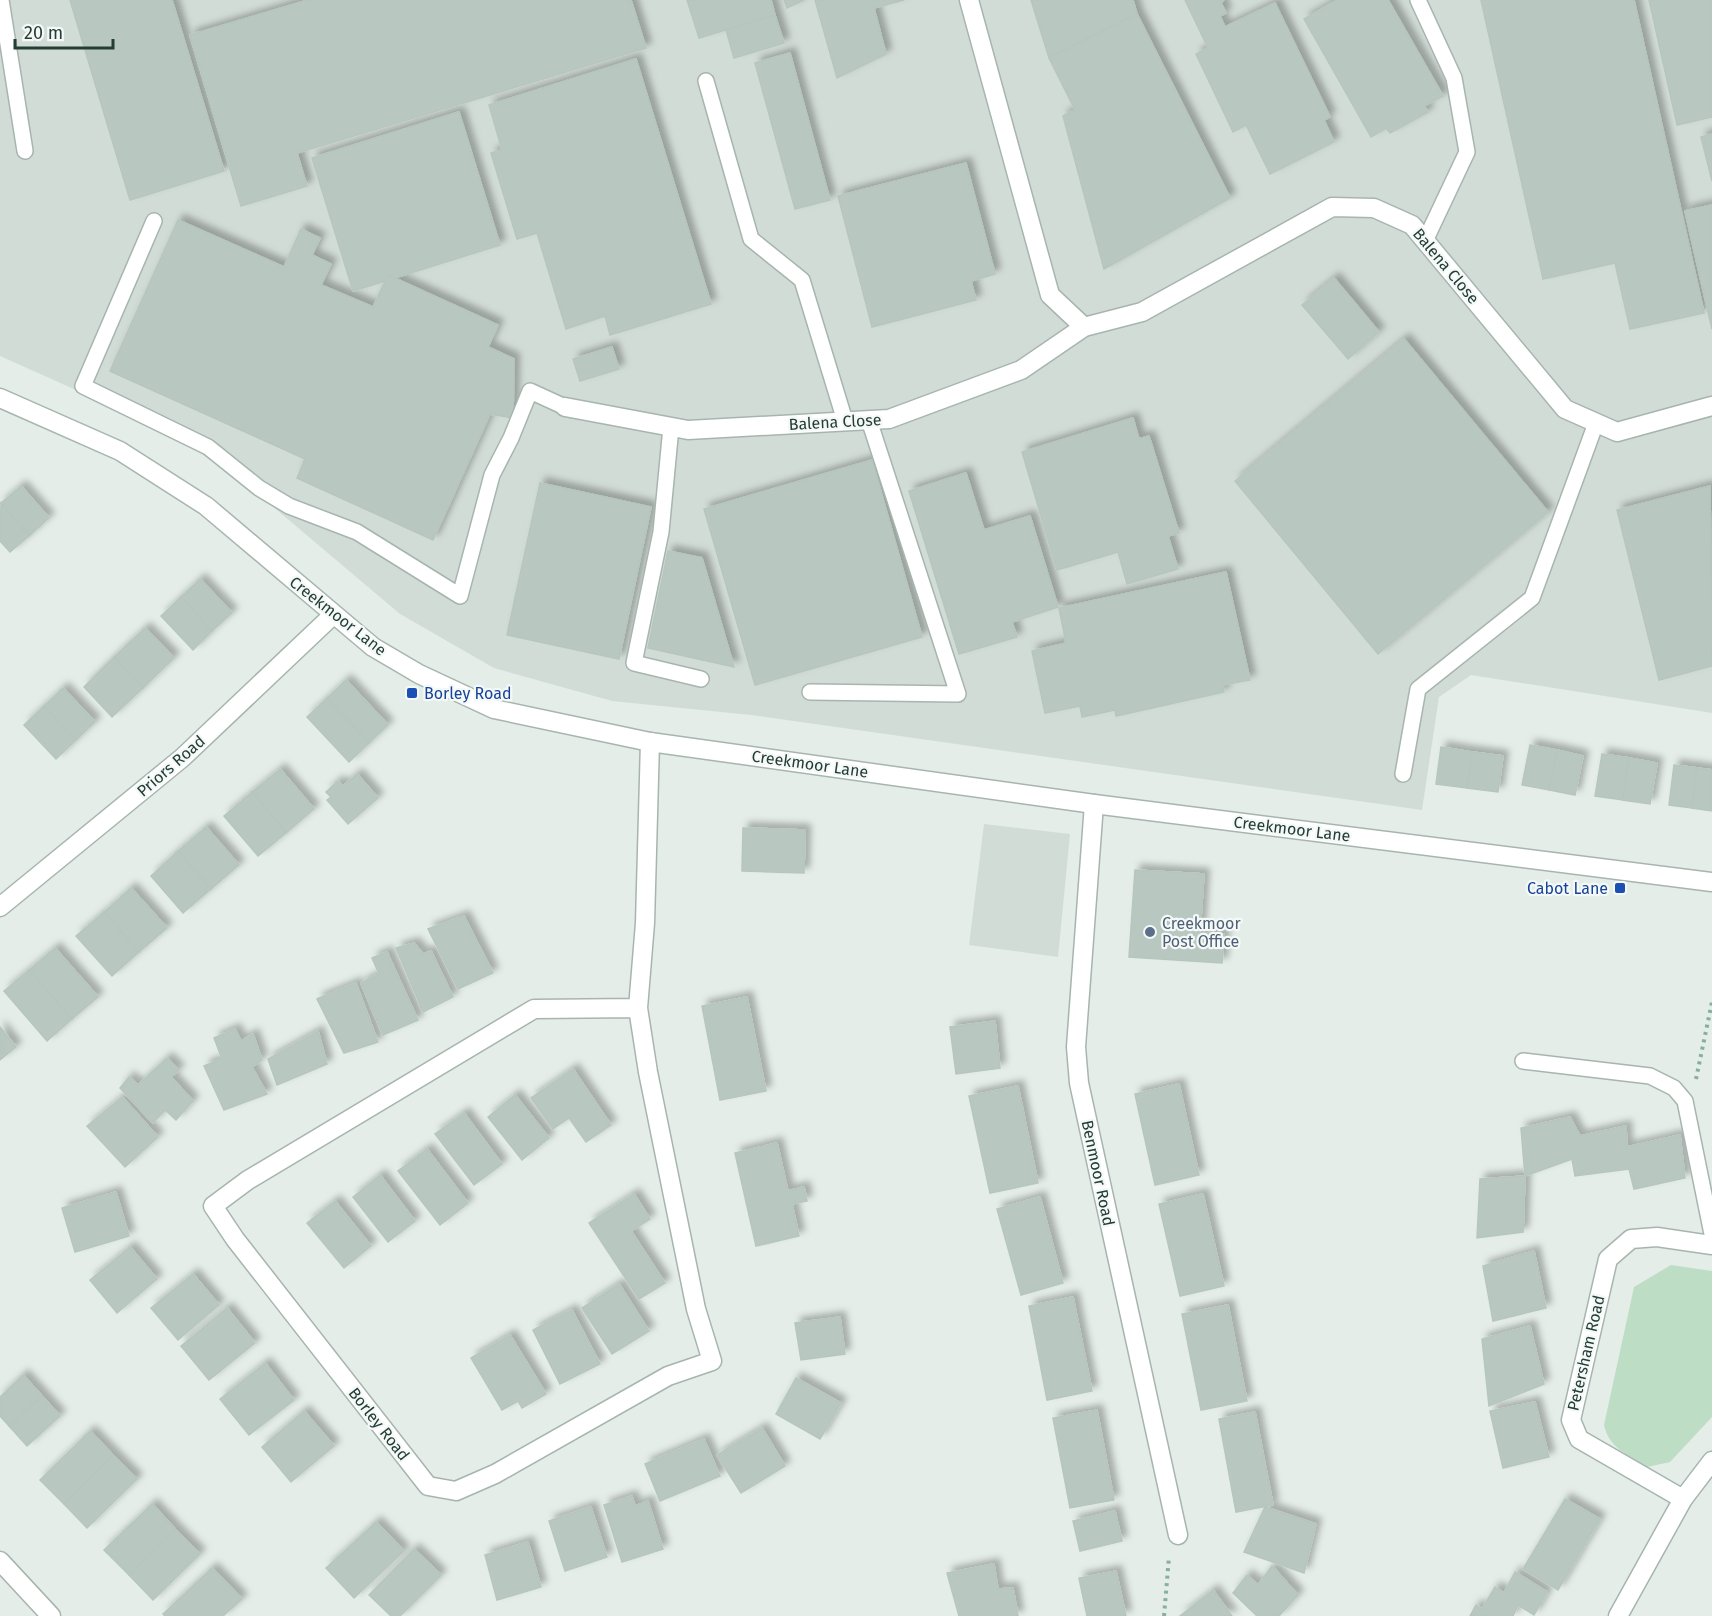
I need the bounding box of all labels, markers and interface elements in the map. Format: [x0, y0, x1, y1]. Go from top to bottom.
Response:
scale bar [15, 12, 112, 50]
text: 20 m [24, 22, 63, 44]
street label: Balena Close [1409, 224, 1483, 308]
street label: Balena Close [788, 410, 882, 434]
street label: Creekmoor Lane [286, 572, 390, 660]
place label: Borley Road [424, 684, 512, 703]
marker: Borley Road [405, 686, 419, 700]
street label: Priors Road [133, 731, 209, 801]
street label: Creekmoor Lane [751, 746, 869, 782]
street label: Creekmoor Lane [1233, 812, 1351, 846]
place label: Cabot Lane [1527, 879, 1608, 898]
marker: Cabot Lane [1613, 881, 1627, 895]
place label: Creekmoor Post Office [1162, 914, 1241, 951]
marker: Creekmoor Post Office [1143, 925, 1157, 939]
street label: Benmoor Road [1078, 1118, 1118, 1228]
street label: Petersham Road [1563, 1293, 1609, 1413]
street label: Borley Road [345, 1384, 413, 1464]

